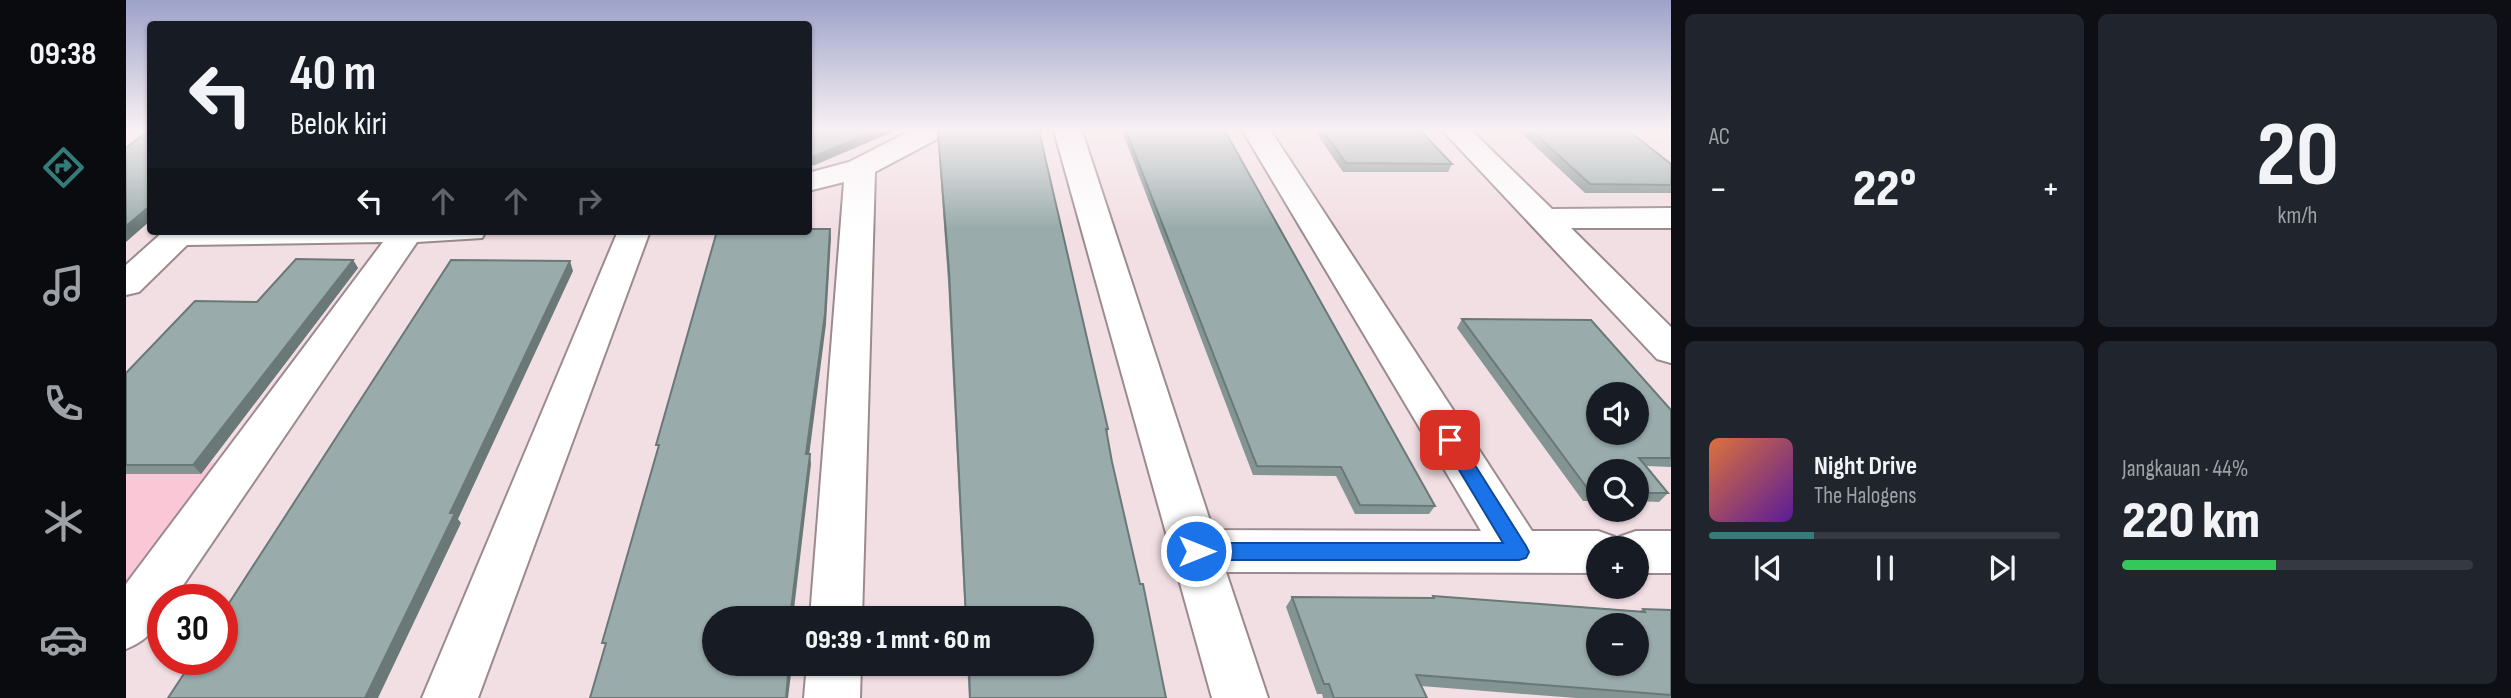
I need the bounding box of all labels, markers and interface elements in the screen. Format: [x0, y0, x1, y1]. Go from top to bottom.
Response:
text: 09:38 [30, 35, 96, 74]
text: 40 m [290, 45, 376, 104]
icon: left [175, 49, 266, 140]
text: 20 [2256, 102, 2339, 211]
text: Belok kiri [290, 105, 387, 144]
text: AC [1709, 123, 1730, 151]
icon: directions [39, 143, 88, 192]
text: 22° [1853, 158, 1916, 221]
text: − [1709, 167, 1728, 212]
text: + [2041, 167, 2060, 212]
icon: left [351, 182, 389, 220]
icon: ahead [424, 182, 462, 220]
icon: ahead [497, 182, 535, 220]
icon: right [570, 182, 608, 220]
text: km/h [2278, 202, 2317, 230]
icon: music [39, 261, 88, 310]
icon: phone [39, 379, 88, 428]
map controls [1586, 382, 1649, 676]
button: sound [1586, 382, 1649, 445]
pin [1420, 410, 1480, 470]
icon: arrive [1431, 421, 1469, 459]
text: Night Drive [1814, 451, 1917, 482]
text: Jangkauan · 44% [2122, 455, 2248, 483]
button: search [1586, 459, 1649, 522]
text: The Halogens [1814, 482, 1917, 510]
text: 220 km [2122, 490, 2260, 553]
icon: climate [39, 497, 88, 546]
position arrow [1159, 514, 1233, 588]
button: + [1586, 536, 1649, 599]
icon: previous [1749, 549, 1787, 587]
icon: pause [1866, 549, 1904, 587]
icon: next [1983, 549, 2021, 587]
speed limit sign: 30 [147, 584, 238, 675]
button: − [1586, 613, 1649, 676]
icon: car [39, 615, 88, 664]
text: 09:39 · 1 mnt · 60 m [805, 625, 991, 656]

